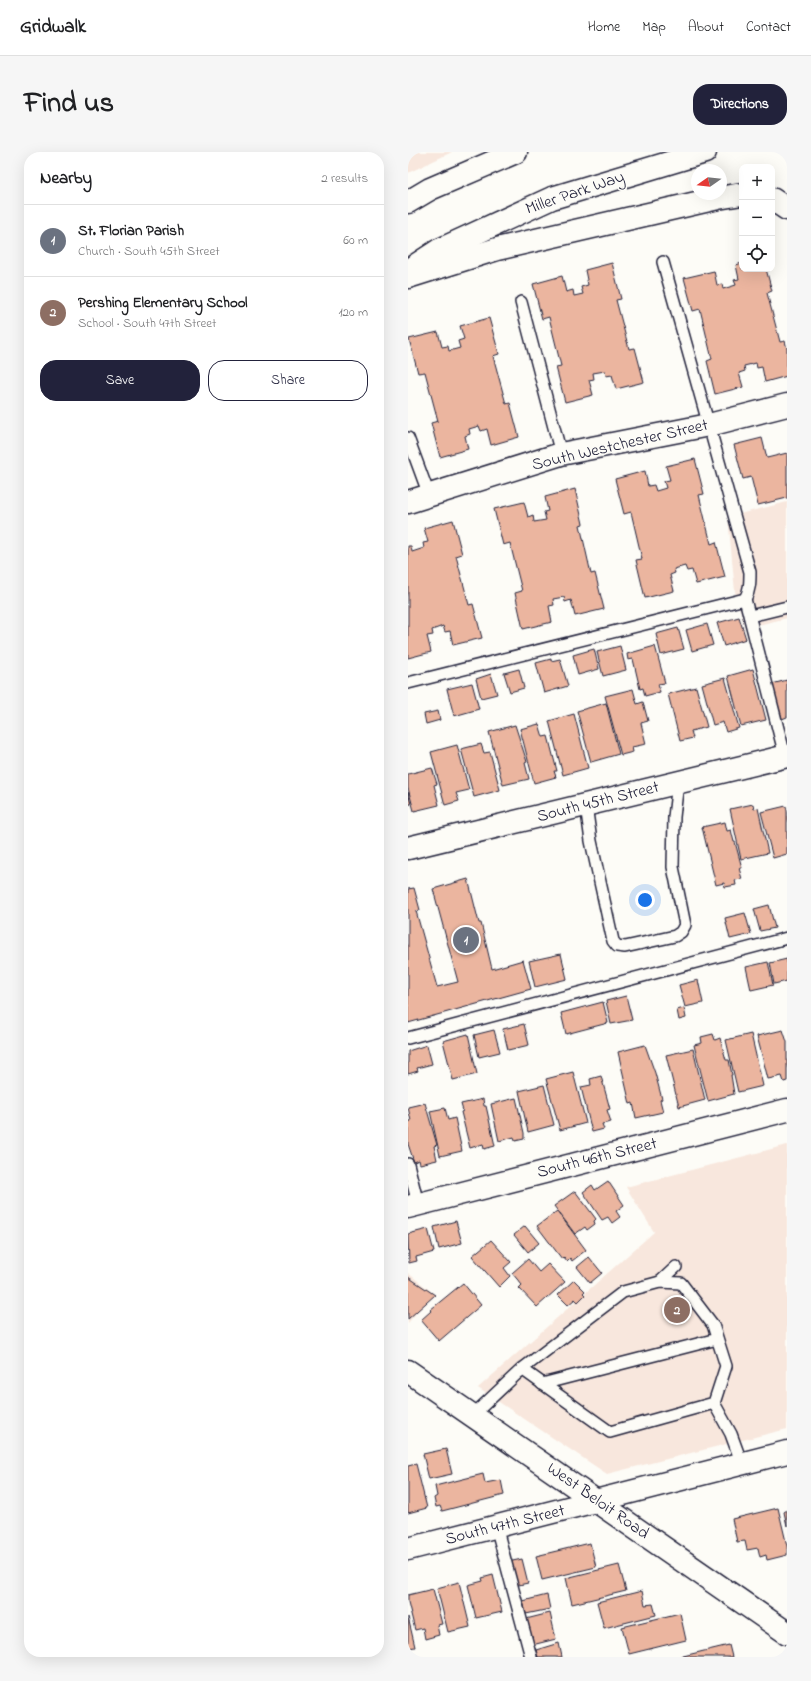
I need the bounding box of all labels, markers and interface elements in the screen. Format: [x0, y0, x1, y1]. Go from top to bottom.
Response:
text: Gridwalk [20, 14, 86, 41]
text: Home [588, 17, 620, 38]
text: Map [642, 17, 666, 38]
text: About [688, 17, 724, 38]
text: Contact [746, 17, 791, 38]
text: Find us [24, 84, 114, 125]
button: Directions [693, 84, 787, 125]
street label: Miller Park Way [522, 164, 628, 223]
north arrow [691, 164, 727, 200]
map controls [739, 164, 775, 272]
button: + [739, 164, 775, 200]
text: Nearby [40, 166, 92, 191]
text: 2 results [321, 169, 368, 188]
button: − [739, 200, 775, 236]
text: St. Florian Parish [78, 220, 184, 242]
text: 1 [51, 231, 55, 250]
text: 60 m [343, 231, 368, 250]
button: locate [739, 236, 775, 272]
text: Church · South 45th Street [78, 242, 220, 261]
text: Pershing Elementary School [78, 292, 248, 314]
text: 2 [50, 303, 56, 322]
text: 120 m [338, 303, 368, 322]
text: School · South 47th Street [78, 314, 216, 333]
button: Save [40, 360, 200, 401]
button: Share [208, 360, 368, 401]
street label: South Westchester Street [529, 412, 711, 477]
street label: South 45th Street [534, 775, 662, 829]
your location [635, 890, 655, 910]
pin: 1 [453, 925, 479, 955]
street label: South 46th Street [534, 1131, 660, 1185]
pin: 2 [664, 1295, 690, 1325]
street label: West Beloit Road [542, 1456, 655, 1546]
street label: South 47th Street [443, 1498, 568, 1552]

